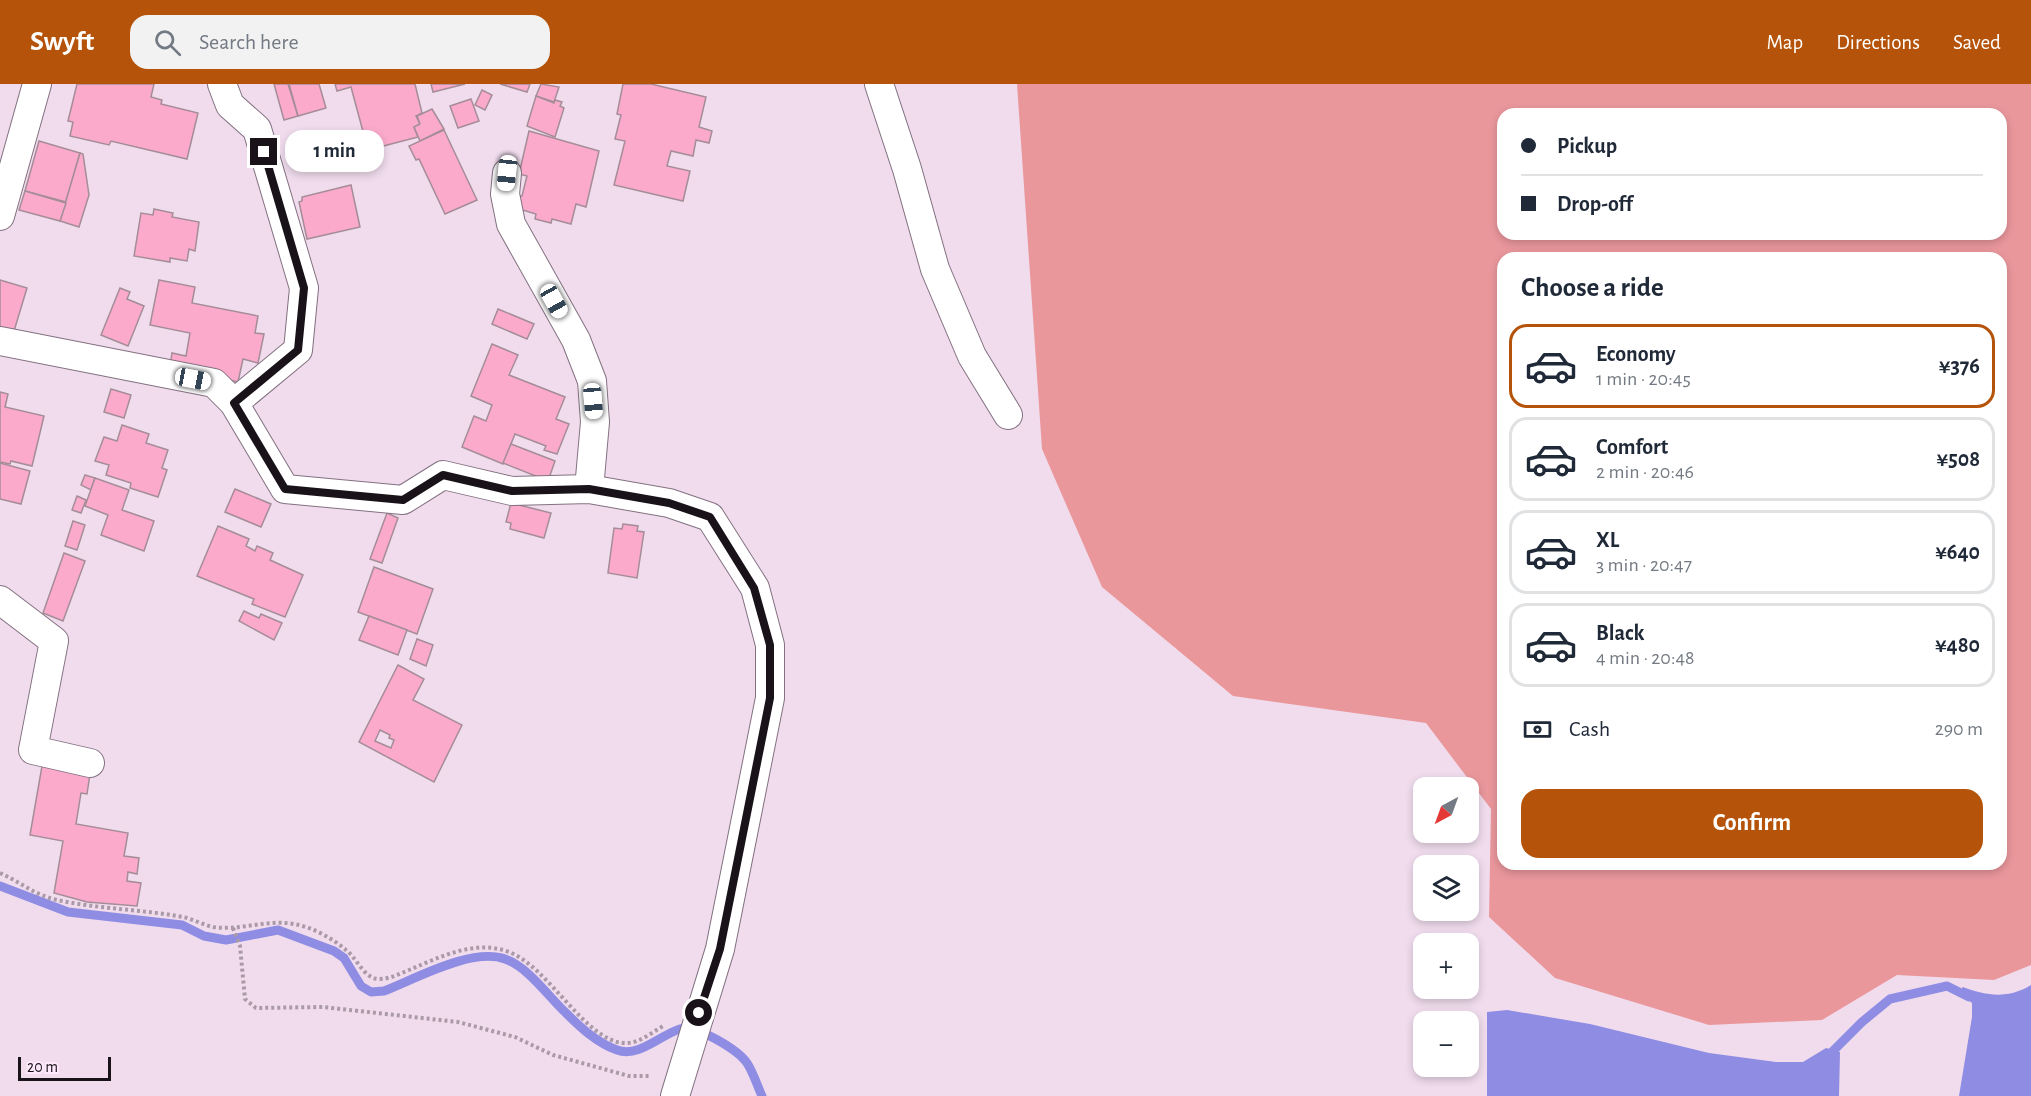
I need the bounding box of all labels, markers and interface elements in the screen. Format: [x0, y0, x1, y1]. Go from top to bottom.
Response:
search box [130, 15, 550, 69]
icon: search [151, 26, 184, 59]
text: Swyft [30, 28, 94, 56]
text: Search here [199, 31, 299, 53]
text: Map [1767, 32, 1803, 53]
text: Directions [1836, 32, 1920, 53]
text: Saved [1953, 32, 2001, 53]
callout: 1 min [285, 131, 384, 173]
text: Pickup [1557, 135, 1617, 157]
route end [250, 138, 277, 165]
text: 1 min [313, 141, 356, 161]
car [496, 154, 518, 192]
text: Drop-off [1557, 193, 1633, 215]
text: Choose a ride [1521, 274, 1664, 301]
car [537, 281, 571, 321]
icon: car [1524, 339, 1578, 393]
text: Economy [1596, 343, 1676, 365]
text: ¥376 [1939, 355, 1980, 377]
car [174, 367, 212, 391]
text: 1 min · 20:45 [1596, 369, 1691, 389]
car [582, 382, 604, 420]
icon: car [1524, 432, 1578, 486]
text: Comfort [1596, 436, 1668, 458]
text: ¥508 [1937, 448, 1980, 470]
text: 2 min · 20:46 [1596, 462, 1694, 482]
icon: car [1524, 525, 1578, 579]
text: XL [1596, 529, 1619, 551]
text: ¥640 [1935, 541, 1980, 563]
text: 3 min · 20:47 [1596, 555, 1692, 575]
icon: car [1524, 618, 1578, 672]
text: Black [1596, 622, 1644, 644]
text: ¥480 [1935, 634, 1980, 656]
text: 4 min · 20:48 [1596, 648, 1695, 668]
icon: cash [1521, 713, 1554, 746]
text: Cash [1569, 718, 1610, 740]
text: 290 m [1935, 719, 1983, 739]
north arrow [1413, 777, 1479, 843]
map controls [1413, 777, 1479, 1077]
button: Confirm [1521, 789, 1983, 858]
button: layers [1413, 855, 1479, 921]
button: + [1413, 933, 1479, 999]
route start [685, 999, 712, 1026]
button: − [1413, 1011, 1479, 1077]
scale bar [18, 1054, 111, 1082]
text: 20 m [27, 1059, 58, 1075]

